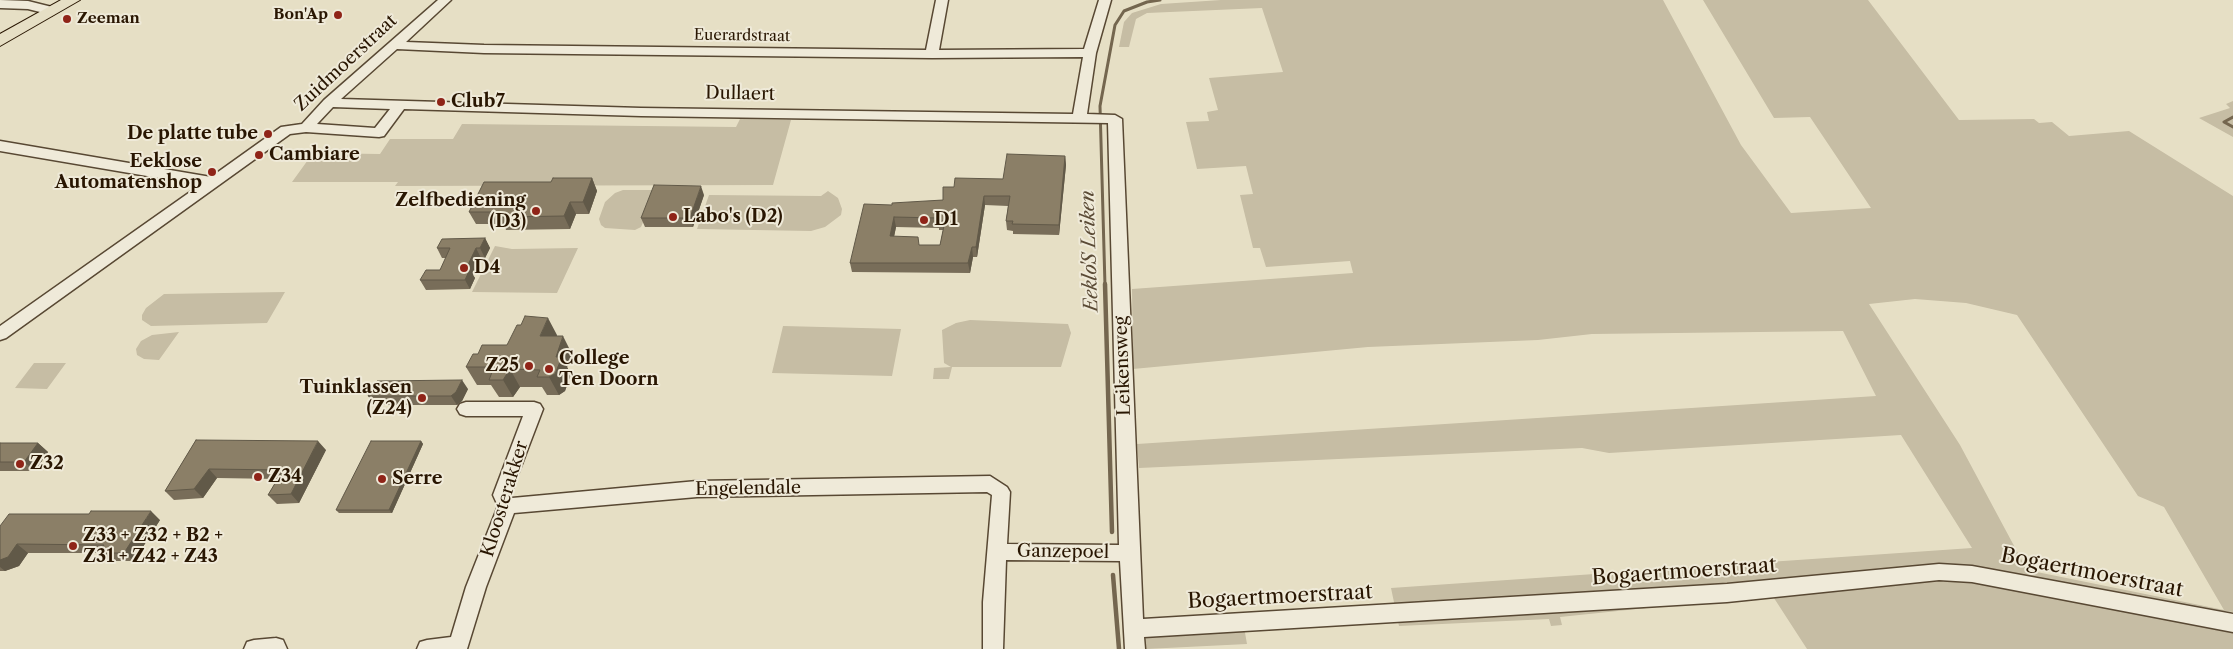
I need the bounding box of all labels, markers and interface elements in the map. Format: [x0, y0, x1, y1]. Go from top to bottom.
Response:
place label: Bon'Ap [273, 6, 328, 24]
marker: Bon'Ap [332, 9, 344, 21]
place label: Zeeman [77, 10, 140, 28]
street label: Zuidmoerstraat [290, 10, 402, 116]
marker: Zeeman [61, 13, 73, 25]
street label: Euerardstraat [694, 26, 790, 46]
street label: Dullaert [705, 83, 775, 105]
place label: Club7 [451, 91, 505, 113]
marker: Club7 [435, 96, 447, 108]
place label: De platte tube [127, 123, 258, 145]
marker: De platte tube [262, 128, 274, 140]
place label: Cambiare [269, 144, 360, 166]
marker: Cambiare [253, 149, 265, 161]
place label: Eeklose Automatenshop [55, 151, 202, 193]
marker: Eeklose Automatenshop [206, 166, 218, 178]
place label: Zelfbediening (D3) [395, 190, 526, 232]
water label: Eeklo'S Leiken [1076, 190, 1104, 312]
marker: Zelfbediening (D3) [530, 205, 542, 217]
place label: Labo's (D2) [683, 206, 783, 228]
place label: D1 [934, 209, 958, 231]
marker: Labo's (D2) [667, 211, 679, 223]
marker: D1 [918, 214, 930, 226]
place label: D4 [474, 257, 500, 279]
marker: D4 [458, 262, 470, 274]
street label: Leikensweg [1110, 316, 1136, 416]
place label: College Ten Doorn [559, 348, 659, 390]
place label: Z25 [485, 355, 519, 377]
marker: Z25 [523, 360, 535, 372]
marker: College Ten Doorn [543, 363, 555, 375]
place label: Tuinklassen (Z24) [300, 377, 412, 419]
marker: Tuinklassen (Z24) [416, 392, 428, 404]
street label: Kloosterakker [477, 438, 533, 560]
place label: Z32 [30, 453, 64, 475]
marker: Z32 [14, 458, 26, 470]
place label: Z34 [268, 466, 302, 488]
place label: Serre [392, 468, 442, 490]
marker: Z34 [252, 471, 264, 483]
marker: Serre [376, 473, 388, 485]
street label: Engelendale [695, 477, 801, 501]
place label: Z33 + Z32 + B2 + Z31 + Z42 + Z43 [83, 525, 223, 568]
marker: Z33 + Z32 + B2 + Z31 + Z42 + Z43 [67, 540, 79, 552]
street label: Ganzepoel [1017, 540, 1109, 564]
street label: Bogaertmoerstraat [1999, 543, 2185, 603]
street label: Bogaertmoerstraat [1591, 553, 1777, 591]
street label: Bogaertmoerstraat [1187, 580, 1373, 614]

